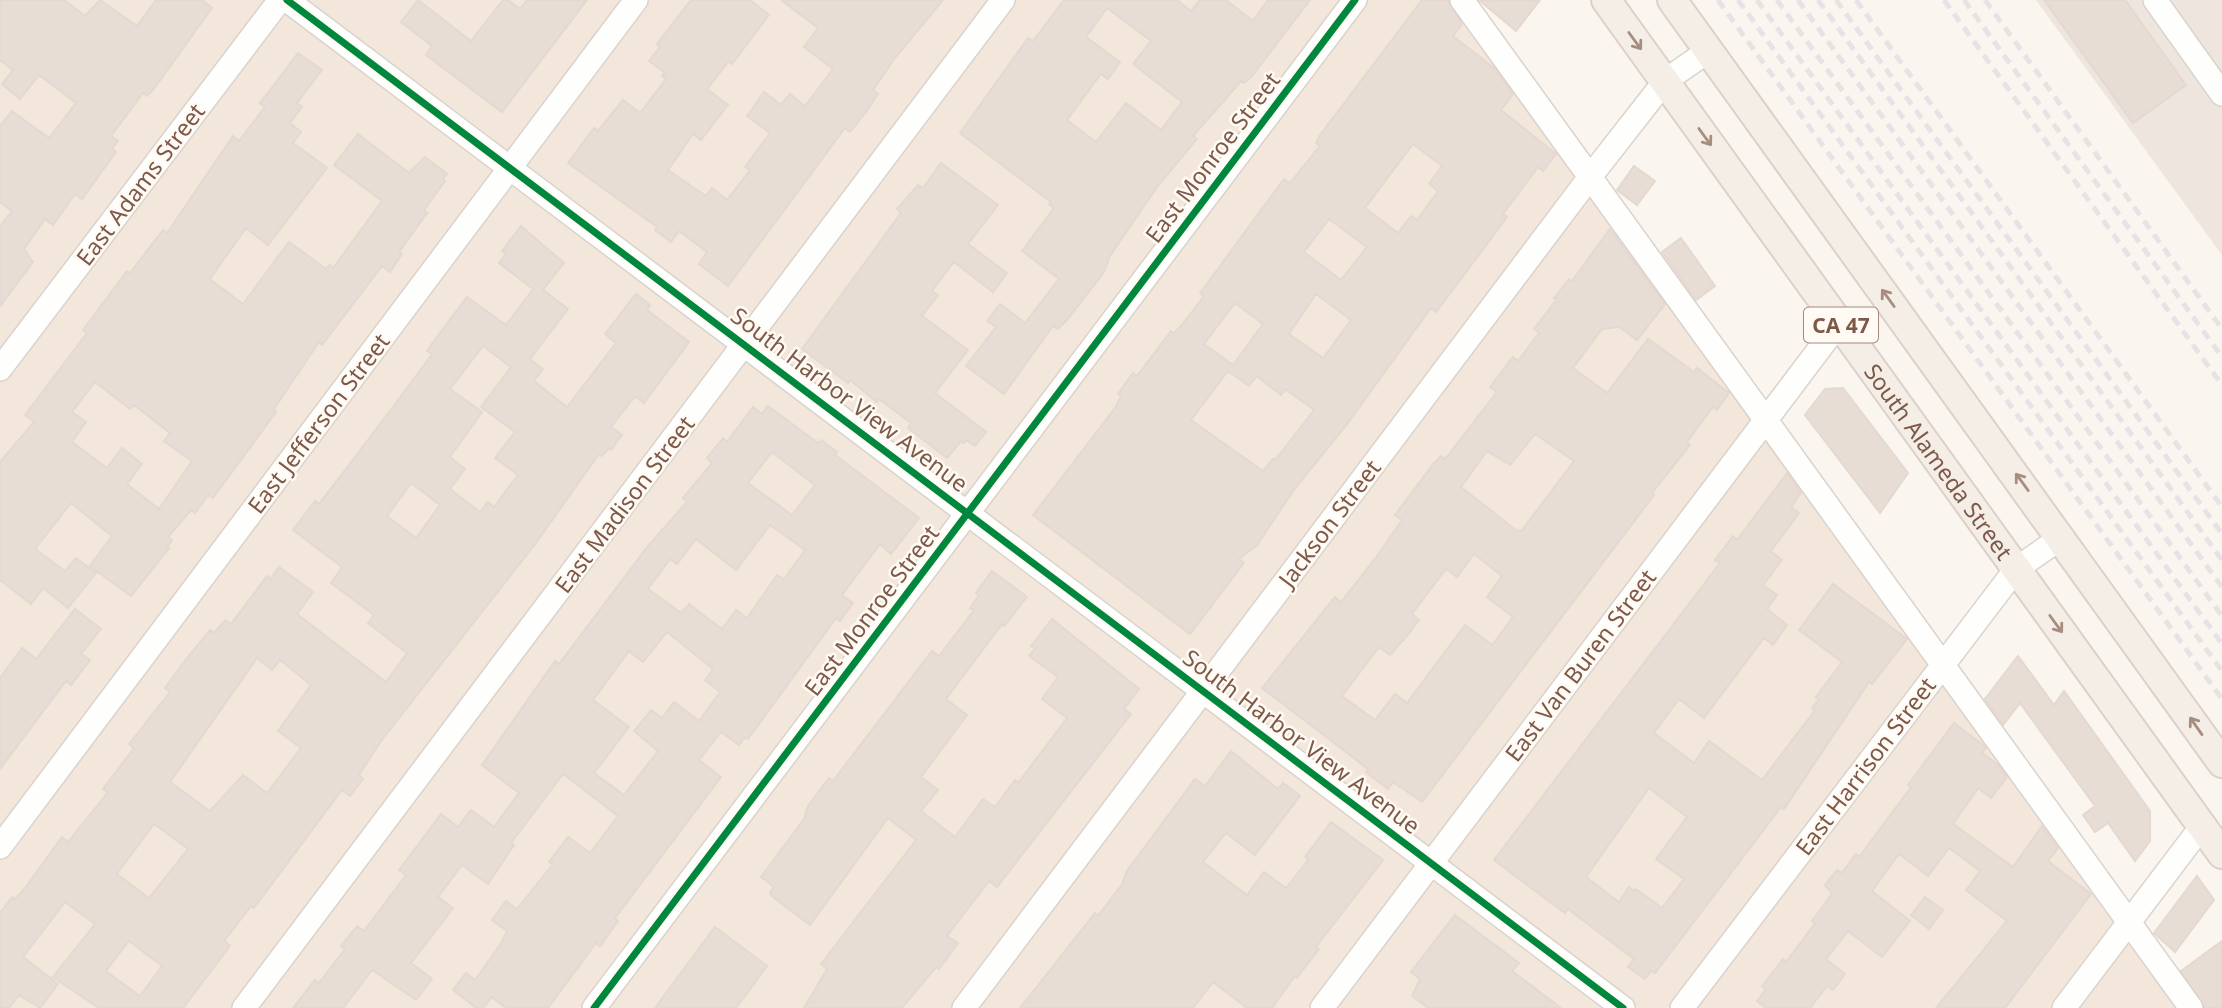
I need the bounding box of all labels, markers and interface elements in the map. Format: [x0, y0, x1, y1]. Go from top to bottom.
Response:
one-way arrow [1628, 31, 1643, 50]
street label: East Monroe Street [1137, 65, 1287, 249]
street label: East Adams Street [68, 96, 212, 272]
one-way arrow [1698, 127, 1712, 146]
one-way arrow [1881, 289, 1895, 308]
street label: South Harbor View Avenue [725, 299, 975, 499]
road number: CA 47 [1804, 308, 1878, 342]
street label: East Jefferson Street [240, 326, 396, 520]
street label: South Alameda Street [1857, 357, 2020, 566]
street label: East Madison Street [547, 409, 701, 599]
street label: Jackson Street [1269, 453, 1387, 595]
one-way arrow [2014, 473, 2029, 492]
street label: East Monroe Street [796, 518, 946, 702]
street label: East Van Buren Street [1497, 562, 1663, 768]
one-way arrow [2049, 614, 2063, 633]
street label: South Harbor View Avenue [1177, 641, 1427, 841]
street label: East Harrison Street [1787, 670, 1943, 862]
one-way arrow [2189, 717, 2203, 736]

